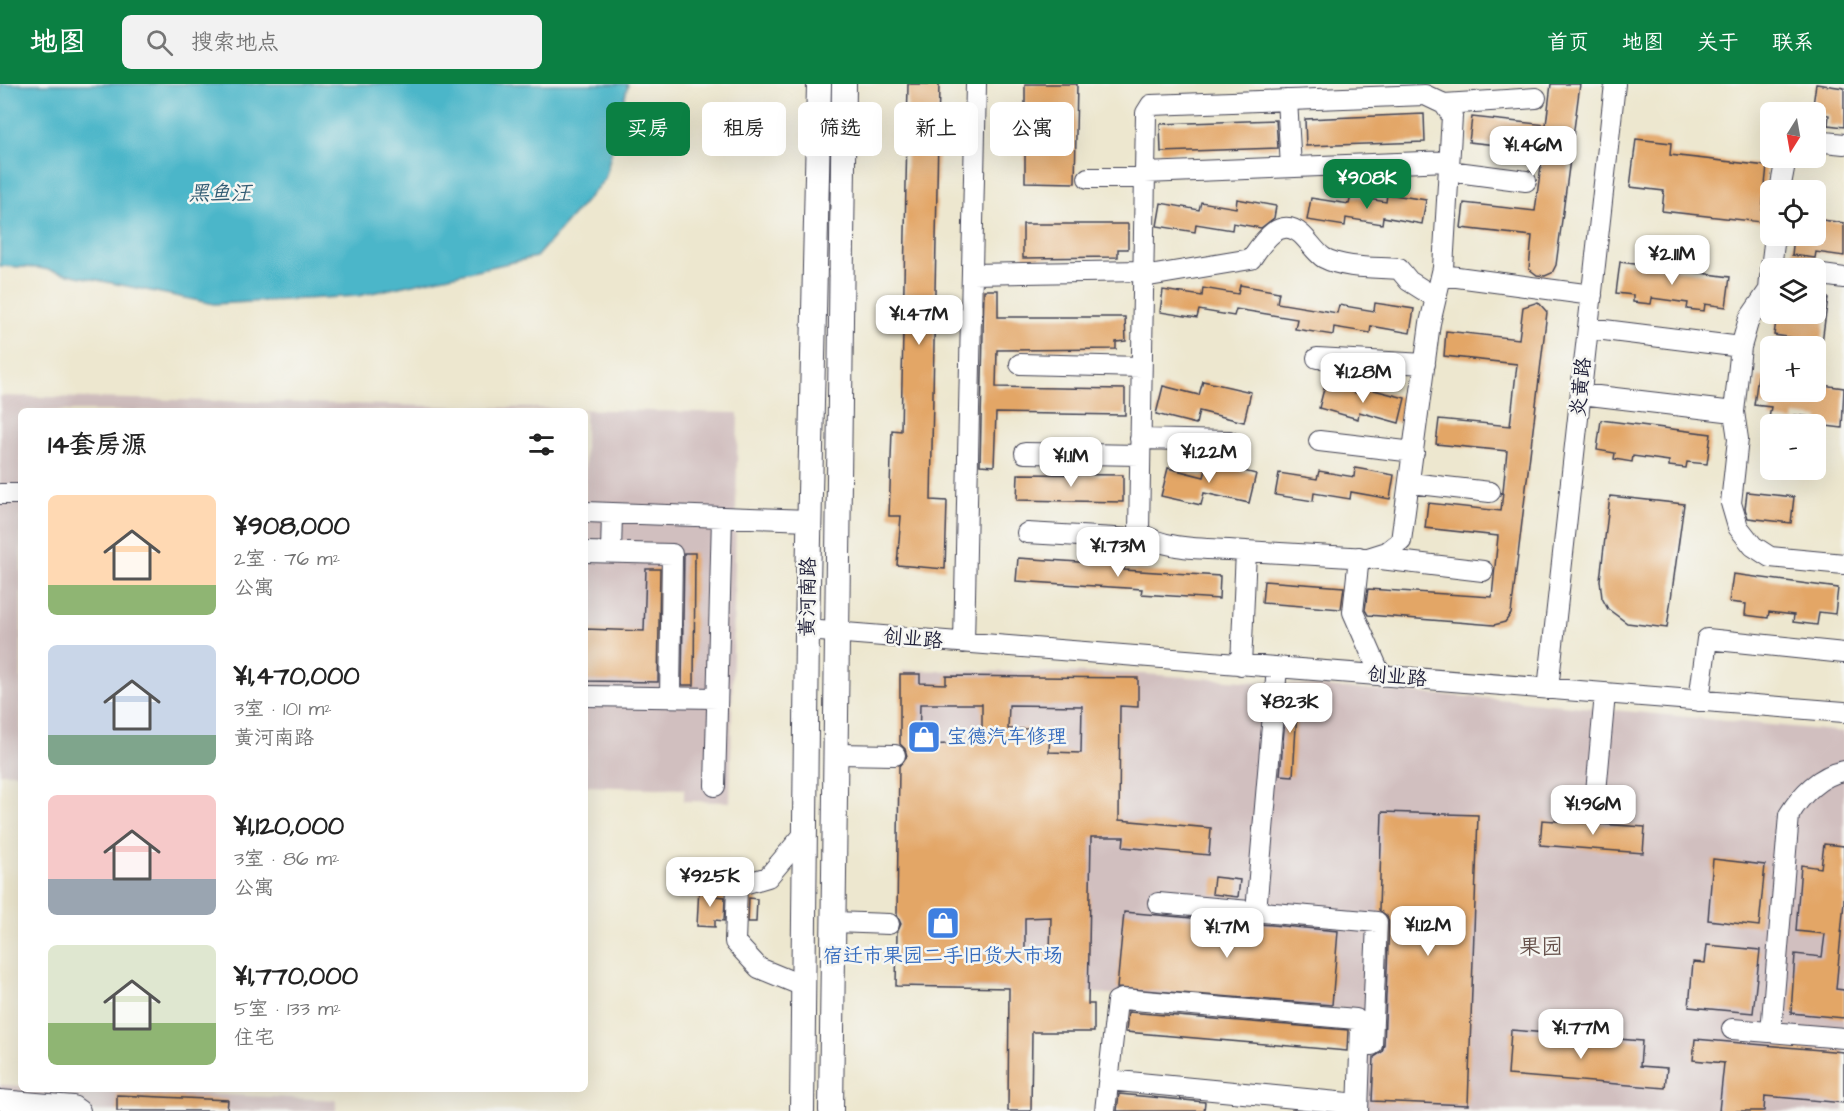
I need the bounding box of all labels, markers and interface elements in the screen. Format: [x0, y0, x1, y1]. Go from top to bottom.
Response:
search box [122, 15, 542, 69]
text: 地图 [30, 23, 86, 62]
icon: search [143, 26, 176, 59]
text: 搜索地点 [191, 27, 279, 58]
text: 首页 [1547, 28, 1589, 57]
text: 地图 [1622, 28, 1664, 57]
text: 关于 [1697, 28, 1739, 57]
text: 联系 [1772, 28, 1814, 57]
chip: 买房 [606, 102, 690, 156]
chip: 租房 [702, 102, 786, 156]
chip: 筛选 [798, 102, 882, 156]
chip: 新上 [894, 102, 978, 156]
chip: 公寓 [990, 102, 1074, 156]
north arrow [1760, 102, 1826, 168]
map controls [1760, 102, 1826, 480]
pin: ¥1.46M [1484, 126, 1582, 177]
text: ¥1.46M [1504, 131, 1562, 159]
pin: ¥908K [1325, 159, 1409, 210]
text: ¥908K [1337, 164, 1397, 192]
water label: 黑鱼汪 [189, 179, 253, 208]
button: locate [1760, 180, 1826, 246]
pin: ¥2.11M [1623, 235, 1721, 286]
text: ¥2.11M [1649, 240, 1695, 268]
button: layers [1760, 258, 1826, 324]
pin: ¥1.47M [870, 295, 968, 346]
text: ¥1.47M [890, 300, 948, 328]
button: + [1760, 336, 1826, 402]
pin: ¥1.28M [1314, 353, 1412, 404]
street label: 炎黄路 [1564, 355, 1598, 418]
text: ¥1.28M [1334, 358, 1392, 386]
button: − [1760, 414, 1826, 480]
text: 14套房源 [48, 427, 147, 463]
icon: filters [525, 428, 558, 461]
pin: ¥1.22M [1160, 433, 1258, 484]
pin: ¥1.1M [1029, 437, 1113, 488]
text: ¥1.22M [1181, 438, 1237, 466]
text: ¥1.1M [1053, 442, 1089, 470]
text: ¥908,000 [234, 508, 350, 544]
icon: home [96, 519, 168, 591]
pin: ¥1.73M [1069, 527, 1167, 578]
text: ¥1.73M [1090, 532, 1146, 560]
text: 2室 · 76 m² [234, 545, 340, 573]
street label: 黄河南路 [793, 556, 823, 637]
text: 公寓 [234, 574, 274, 602]
street label: 创业路 [882, 622, 945, 656]
text: ¥1,470,000 [234, 658, 360, 694]
street label: 创业路 [1366, 660, 1429, 694]
icon: home [96, 669, 168, 741]
pin: ¥823K [1248, 683, 1332, 734]
text: ¥823K [1261, 688, 1319, 716]
text: 3室 · 101 m² [234, 695, 332, 723]
shop icon: 宝德汽车修理 [906, 719, 942, 755]
place label: 宝德汽车修理 [947, 723, 1067, 751]
text: 黄河南路 [234, 724, 314, 752]
pin: ¥1.96M [1544, 785, 1642, 836]
text: ¥1.96M [1565, 790, 1621, 818]
text: ¥1,120,000 [234, 808, 344, 844]
icon: home [96, 819, 168, 891]
text: 3室 · 86 m² [234, 845, 340, 873]
pin: ¥925K [668, 857, 752, 908]
text: ¥925K [680, 862, 740, 890]
text: 公寓 [234, 874, 274, 902]
shop icon: 宿迁市果园二手旧货大市场 [925, 905, 961, 941]
pin: ¥1.12M [1379, 906, 1477, 957]
pin: ¥1.7M [1185, 908, 1269, 959]
text: ¥1.12M [1405, 911, 1451, 939]
text: ¥1.7M [1205, 913, 1249, 941]
district label: 果园 [1519, 932, 1563, 963]
place label: 宿迁市果园二手旧货大市场 [823, 942, 1063, 970]
text: ¥1,770,000 [234, 958, 358, 994]
icon: home [96, 969, 168, 1041]
text: 5室 · 133 m² [234, 995, 341, 1023]
pin: ¥1.77M [1532, 1009, 1630, 1060]
text: ¥1.77M [1552, 1014, 1610, 1042]
text: 住宅 [234, 1024, 274, 1052]

